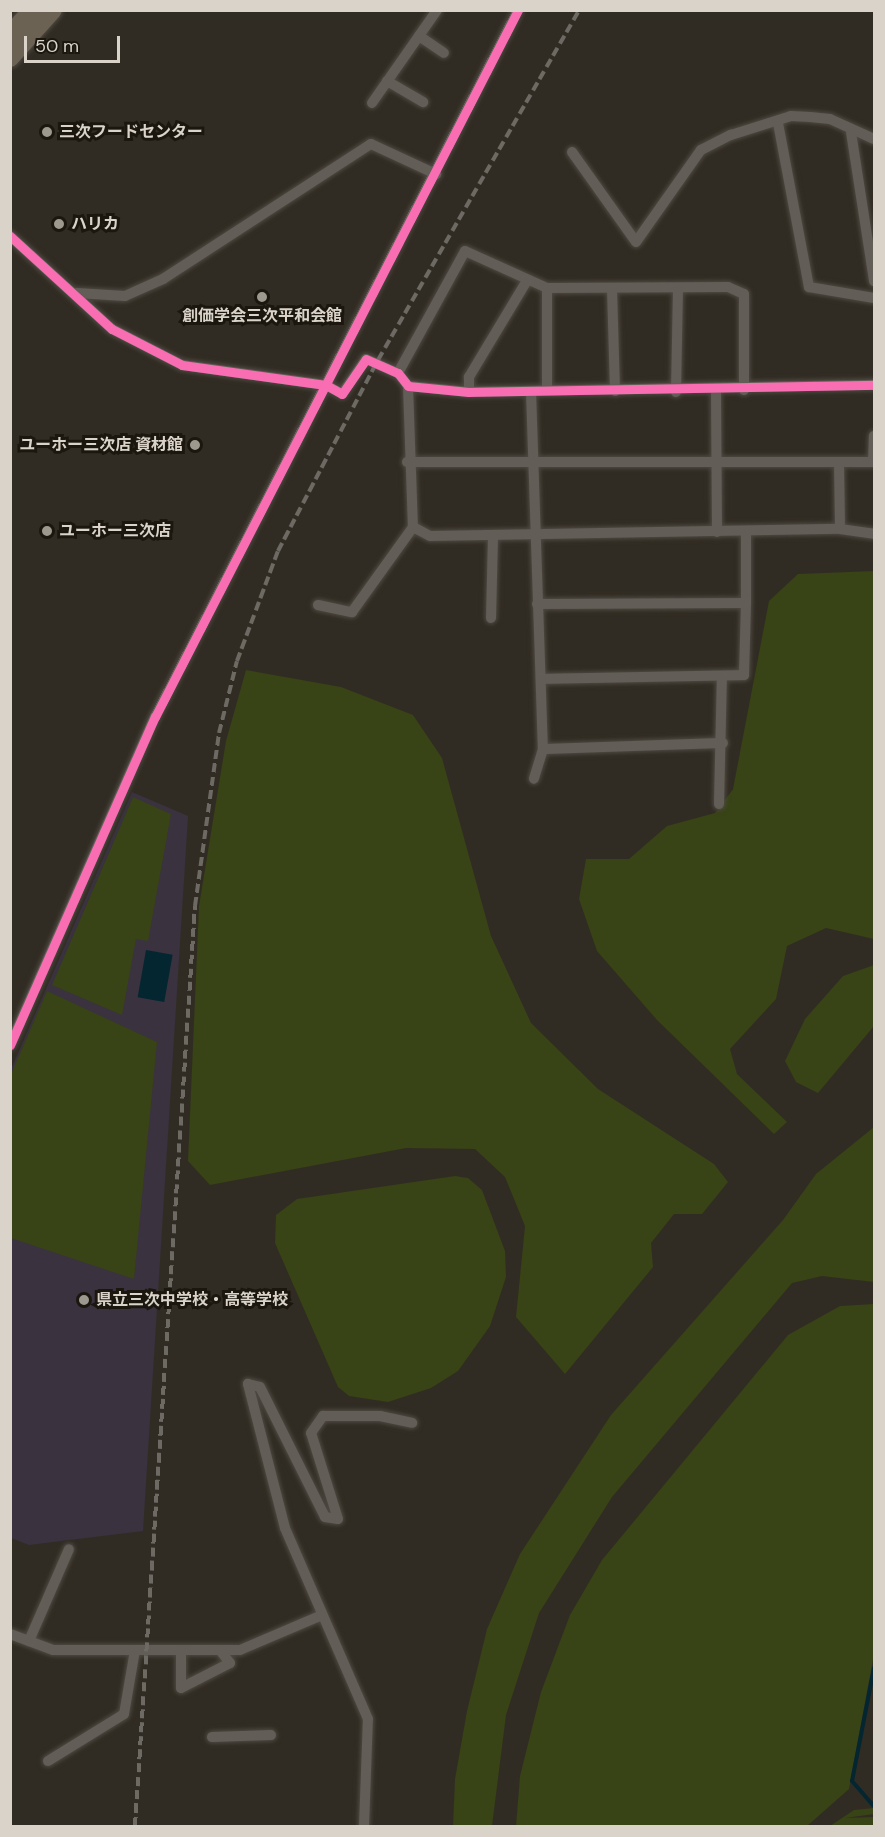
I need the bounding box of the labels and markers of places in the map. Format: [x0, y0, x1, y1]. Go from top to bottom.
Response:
place label: 三次フードセンター [59, 122, 203, 142]
marker: 三次フードセンター [40, 125, 54, 139]
place label: ハリカ [71, 214, 119, 234]
marker: ハリカ [52, 217, 66, 231]
marker: 創価学会三次平和会館 [255, 290, 269, 304]
place label: 創価学会三次平和会館 [182, 306, 342, 326]
place label: ユーホー三次店 資材館 [19, 435, 183, 455]
marker: ユーホー三次店 資材館 [188, 438, 202, 452]
place label: ユーホー三次店 [59, 521, 171, 541]
marker: ユーホー三次店 [40, 524, 54, 538]
place label: 県立三次中学校・高等学校 [96, 1290, 288, 1310]
marker: 県立三次中学校・高等学校 [77, 1293, 91, 1307]

